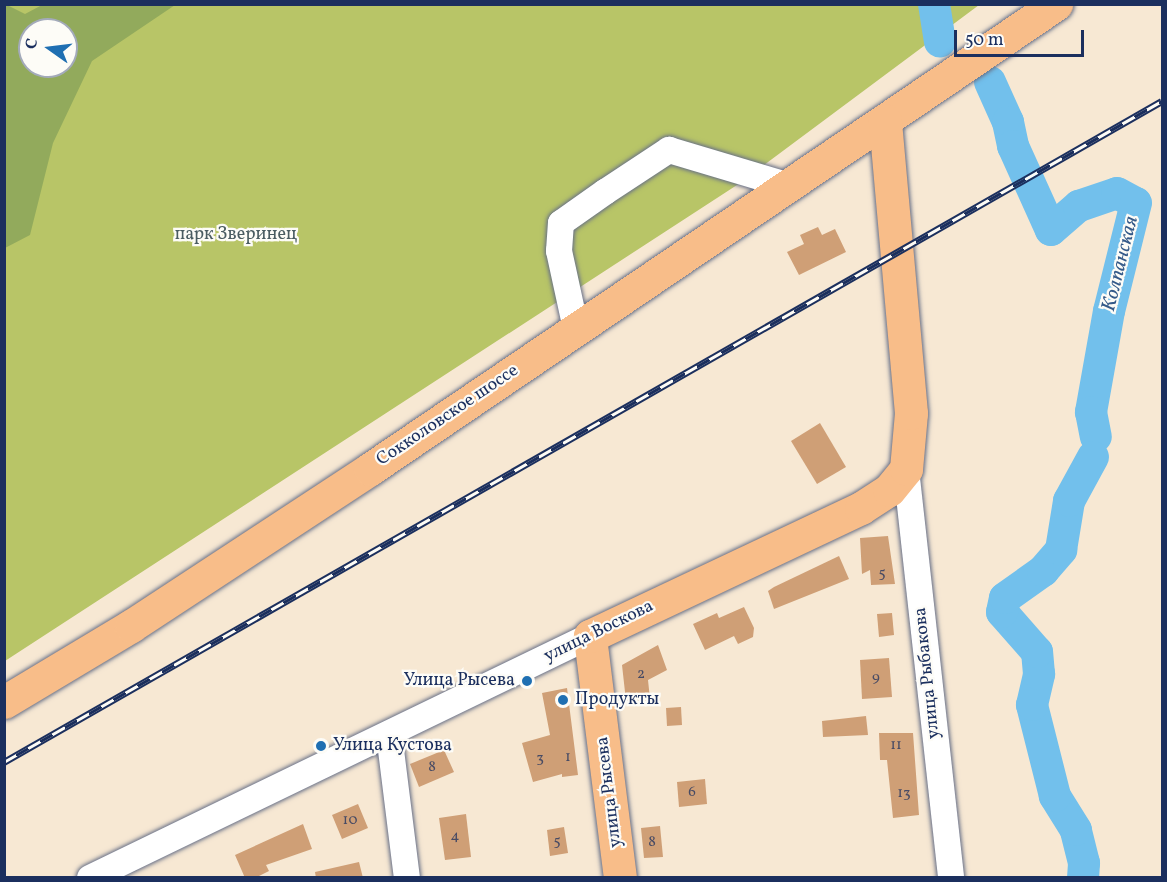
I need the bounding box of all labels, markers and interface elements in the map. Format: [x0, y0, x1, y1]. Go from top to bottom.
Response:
north arrow [18, 18, 78, 78]
scale bar [957, 18, 1088, 56]
text: 50 m [965, 28, 1004, 53]
text: С [21, 36, 44, 52]
water label: Колпанская [1098, 214, 1144, 314]
park label: парк Зверинец [175, 224, 297, 246]
street label: Сокколовское шоссе [373, 360, 523, 472]
house number: 5 [878, 565, 886, 583]
street label: улица Воскова [541, 596, 657, 668]
street label: улица Рыбакова [910, 606, 946, 740]
house number: 2 [637, 666, 645, 684]
house number: 9 [872, 669, 880, 687]
place label: Улица Рысева [403, 670, 515, 692]
marker: Улица Рысева [520, 674, 534, 688]
place label: Продукты [575, 689, 659, 711]
marker: Продукты [556, 693, 570, 707]
place label: Улица Кустова [333, 735, 452, 757]
street label: улица Рысева [592, 735, 628, 849]
house number: 11 [890, 737, 902, 755]
marker: Улица Кустова [314, 739, 328, 753]
house number: 1 [565, 749, 571, 767]
house number: 3 [536, 750, 544, 768]
house number: 8 [428, 759, 436, 777]
house number: 6 [688, 784, 696, 802]
house number: 13 [897, 785, 911, 803]
house number: 10 [343, 812, 357, 830]
house number: 4 [451, 828, 459, 846]
house number: 5 [553, 833, 561, 851]
house number: 8 [648, 834, 656, 852]

